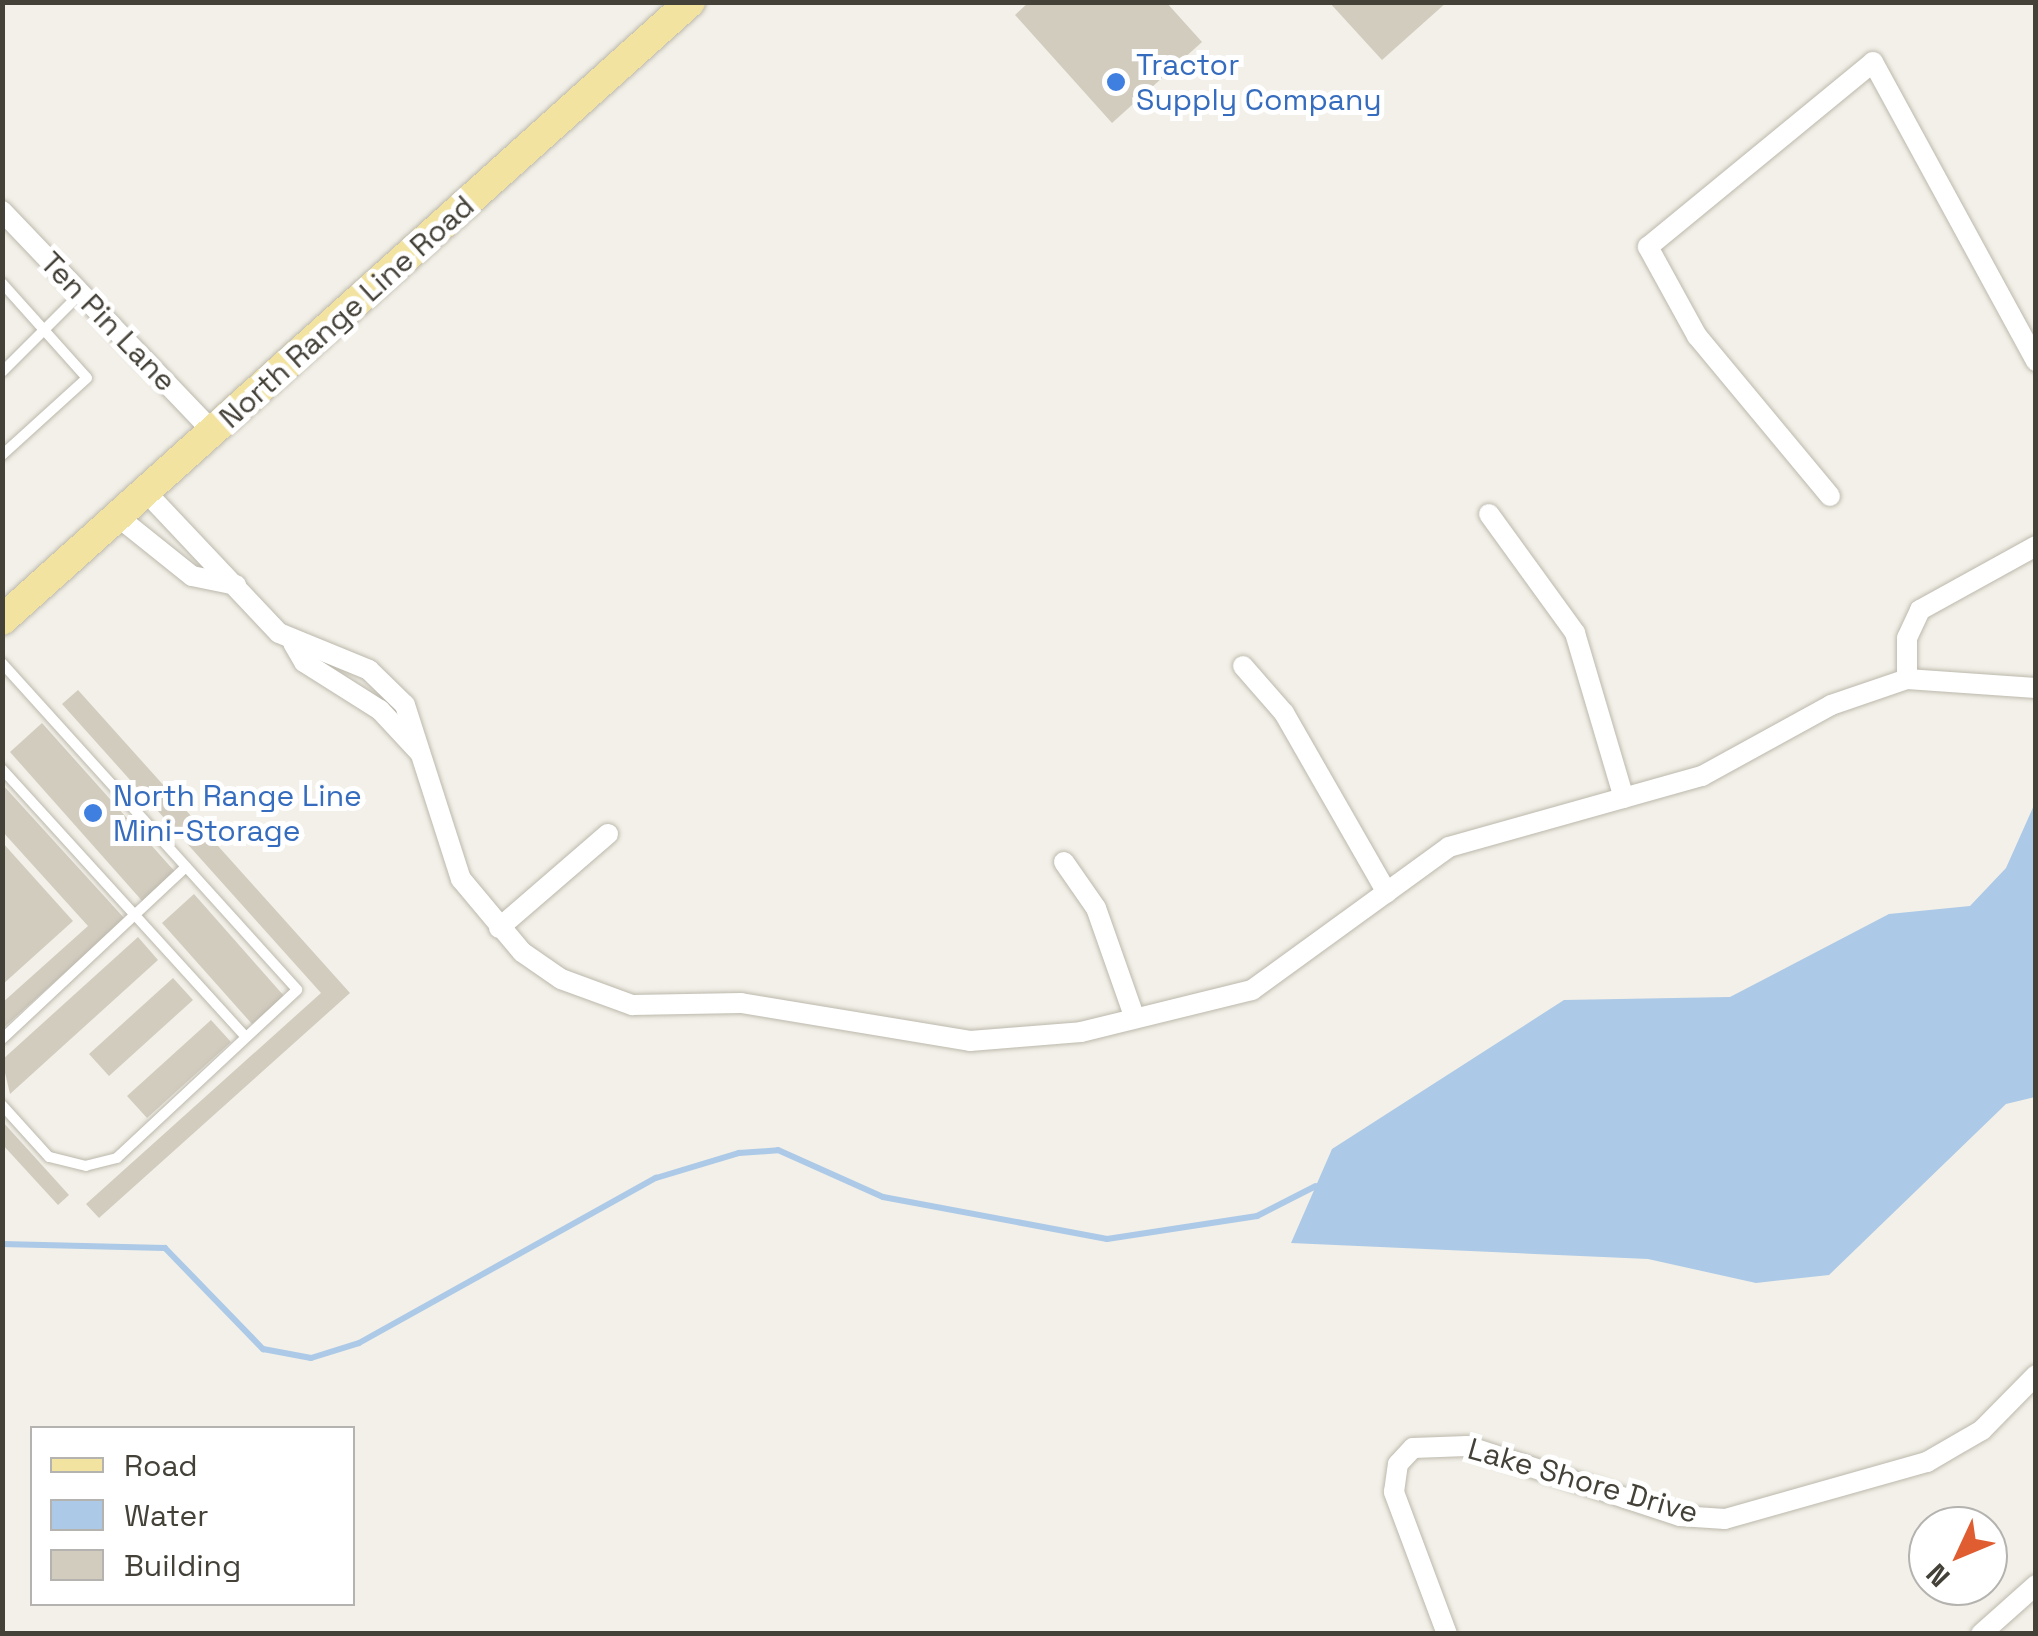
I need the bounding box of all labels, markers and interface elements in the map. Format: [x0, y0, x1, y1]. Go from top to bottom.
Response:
place label: Tractor Supply Company [1136, 47, 1381, 118]
marker: Tractor Supply Company [1105, 71, 1127, 93]
street label: North Range Line Road [212, 188, 482, 436]
street label: Ten Pin Lane [33, 245, 183, 399]
place label: North Range Line Mini-Storage [113, 778, 362, 848]
marker: North Range Line Mini-Storage [82, 802, 104, 824]
legend [30, 1426, 355, 1606]
street label: Lake Shore Drive [1464, 1431, 1702, 1531]
text: Road [124, 1446, 198, 1485]
text: Water [124, 1496, 209, 1535]
north arrow [1908, 1506, 2008, 1606]
text: Building [124, 1546, 241, 1585]
text: N [1918, 1556, 1957, 1595]

